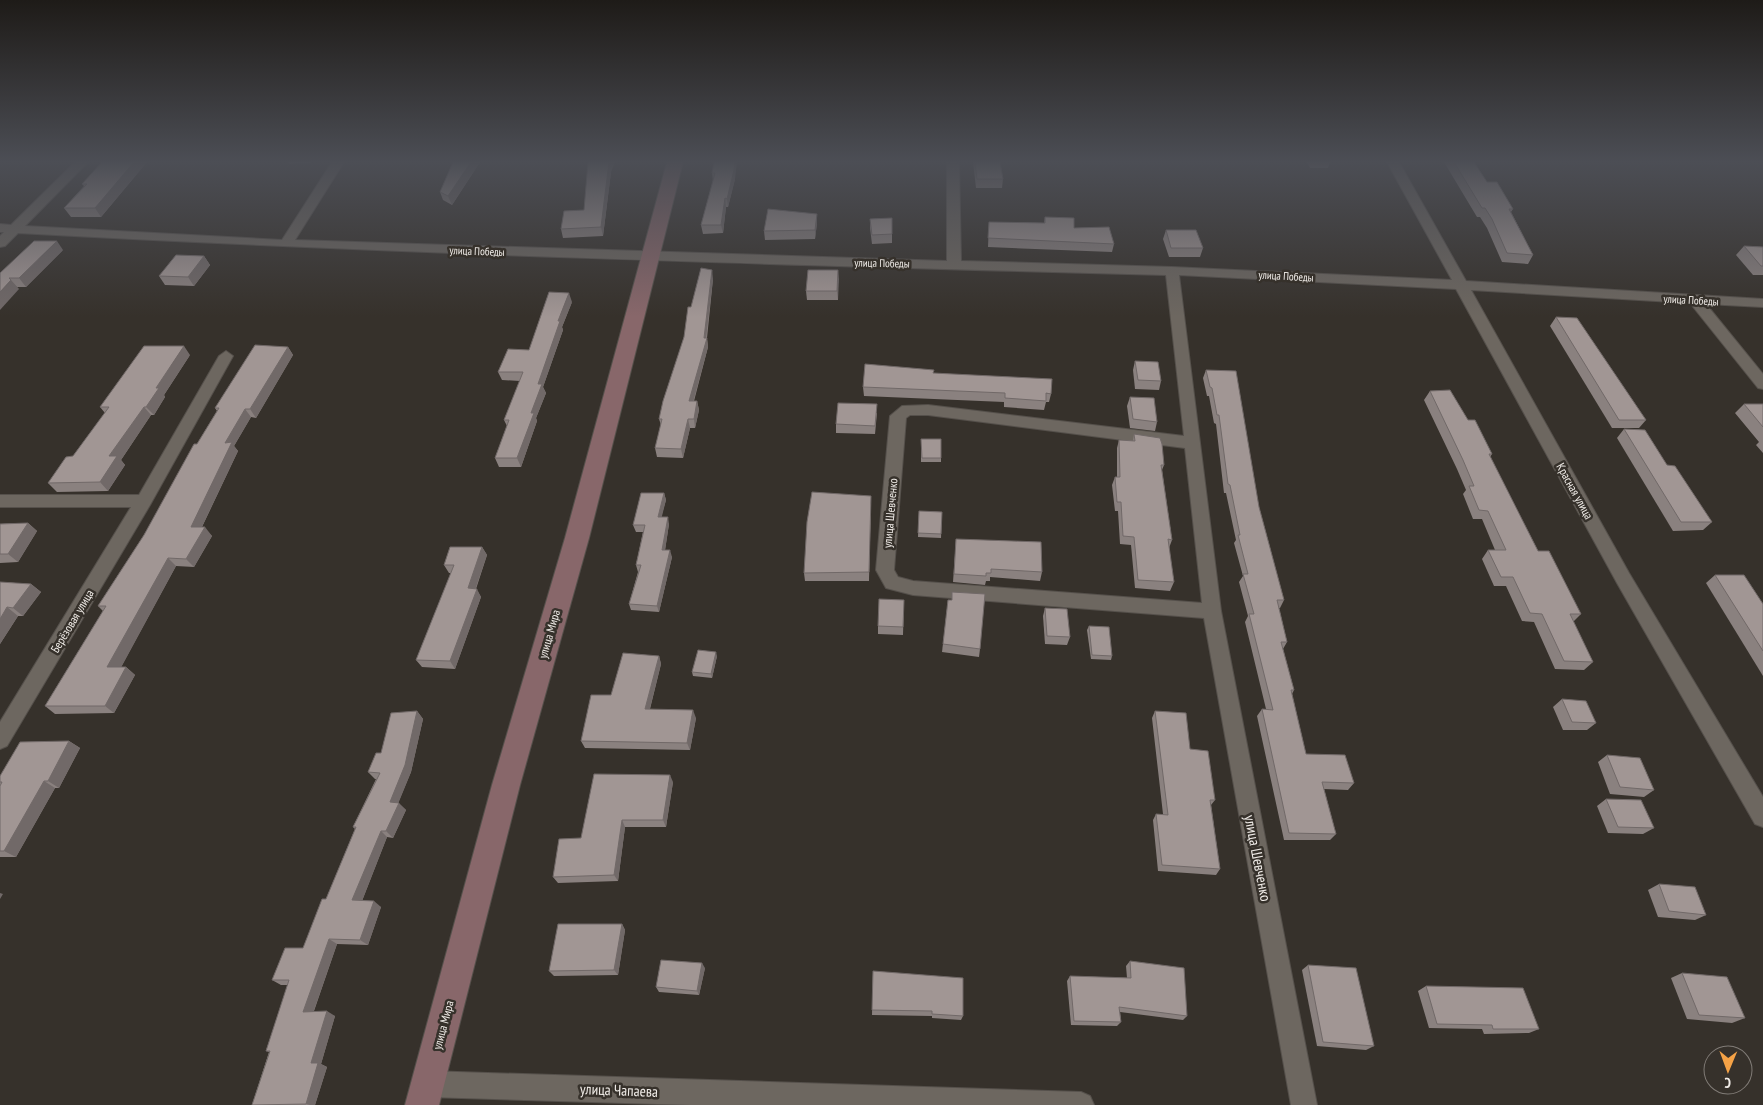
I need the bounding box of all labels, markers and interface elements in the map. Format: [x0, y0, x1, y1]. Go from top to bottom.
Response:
street label: улица Победы [449, 243, 505, 259]
street label: улица Победы [854, 256, 910, 270]
street label: улица Победы [1258, 268, 1314, 284]
street label: улица Победы [1663, 292, 1719, 308]
street label: Красная улица [1553, 460, 1597, 522]
street label: улица Шевченко [879, 477, 901, 549]
street label: Берёзовая улица [47, 586, 97, 655]
street label: улица Мира [535, 608, 563, 660]
street label: улица Шевченко [1240, 813, 1276, 903]
street label: улица Мира [429, 999, 457, 1051]
north arrow [1703, 1045, 1753, 1095]
text: С [1724, 1074, 1731, 1092]
street label: улица Чапаева [580, 1079, 658, 1101]

